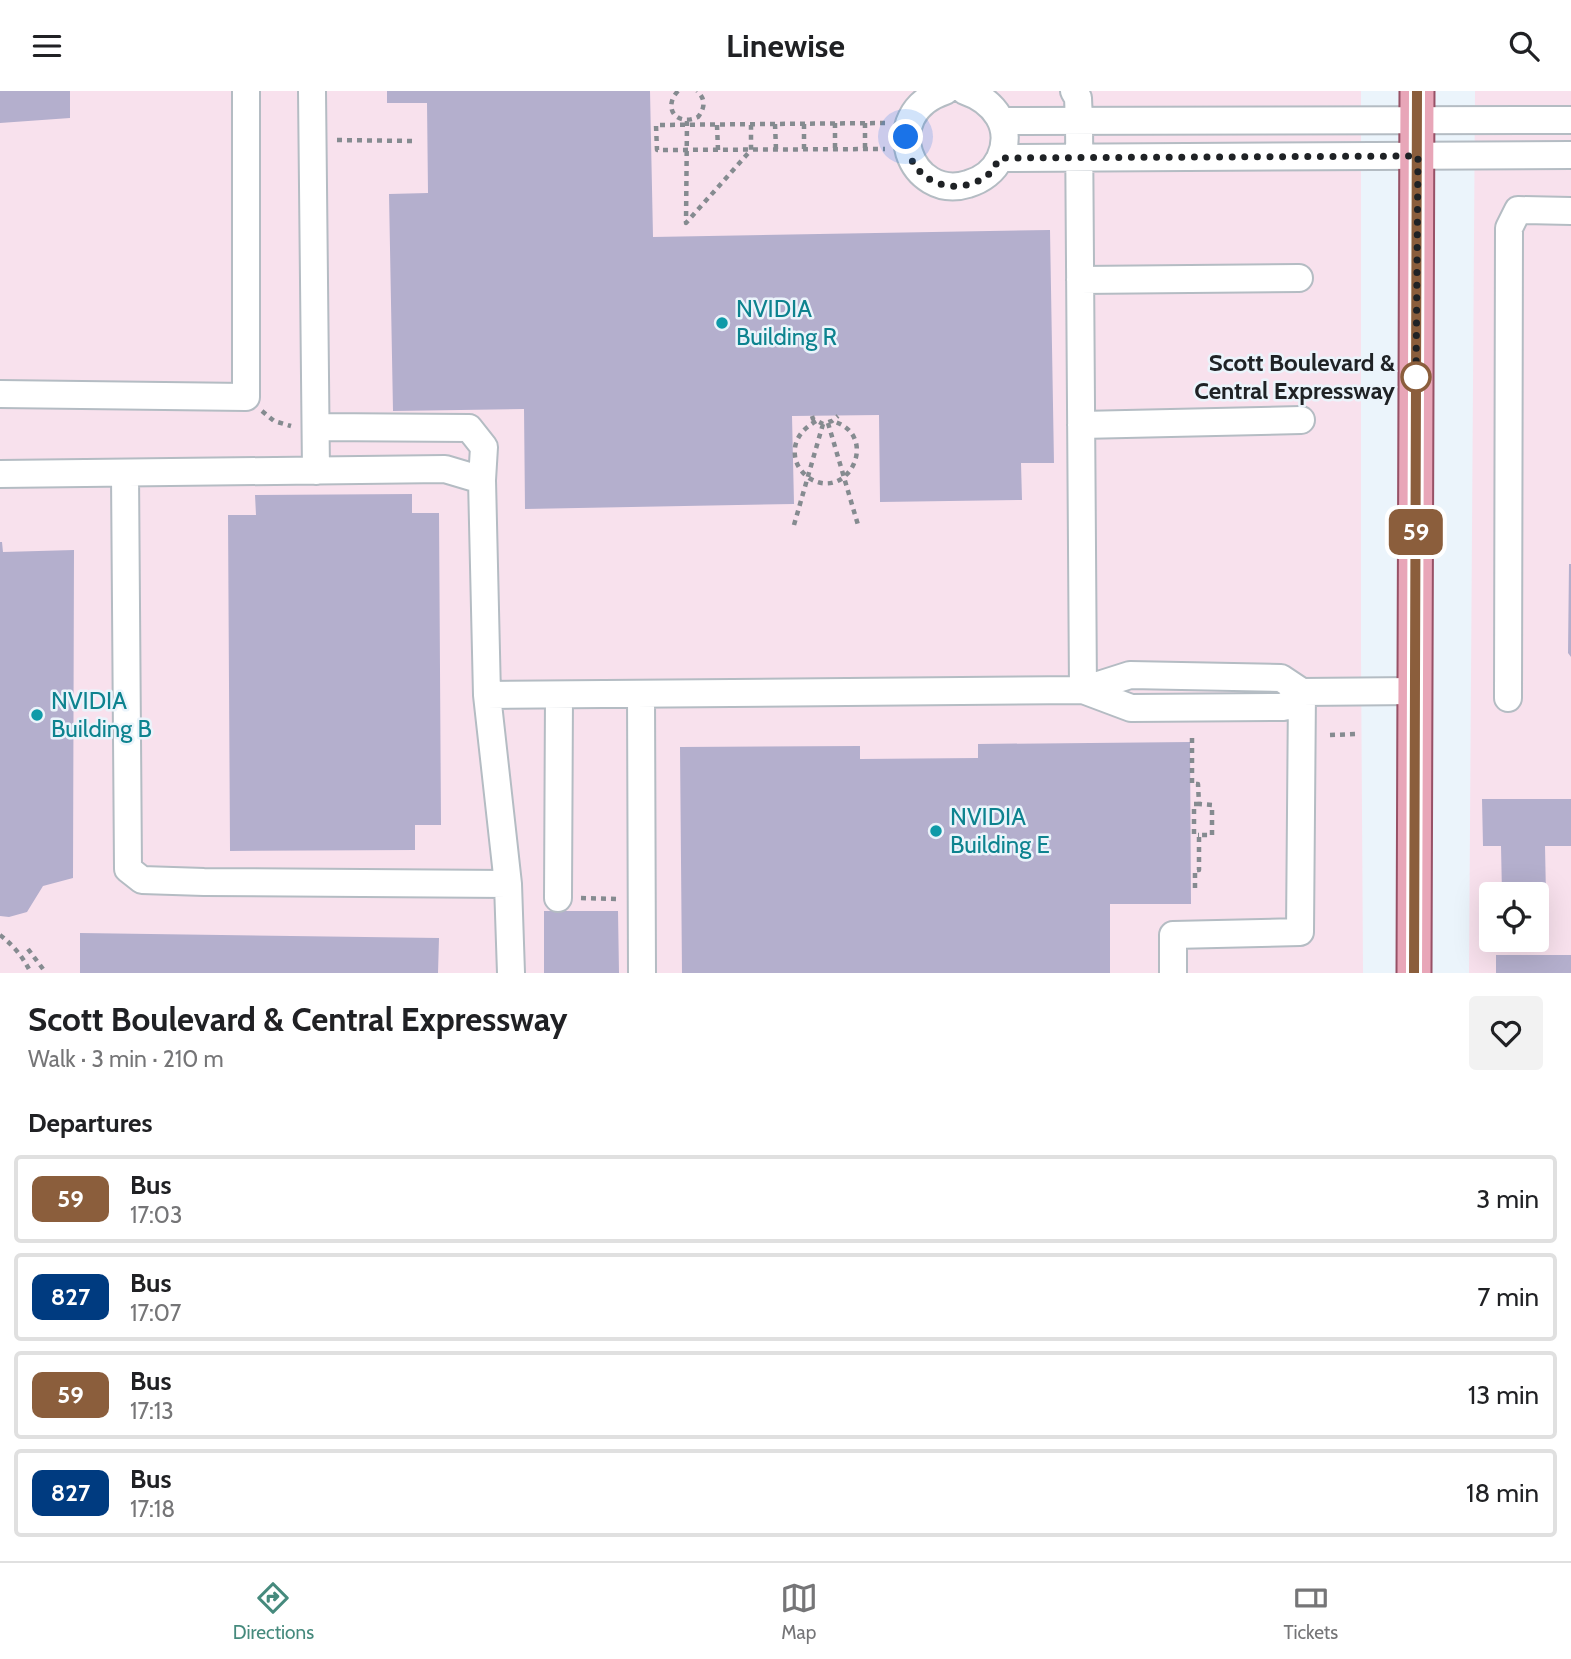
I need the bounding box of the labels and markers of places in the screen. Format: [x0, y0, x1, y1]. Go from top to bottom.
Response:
place label: NVIDIA Building R [736, 294, 838, 351]
marker: NVIDIA Building R [714, 315, 730, 331]
place label: Scott Boulevard & Central Expressway [1194, 348, 1395, 405]
marker: Scott Boulevard & Central Expressway [1401, 362, 1431, 392]
place label: NVIDIA Building B [51, 686, 152, 743]
marker: NVIDIA Building B [29, 707, 45, 723]
place label: NVIDIA Building E [950, 802, 1050, 859]
marker: NVIDIA Building E [928, 823, 944, 839]

